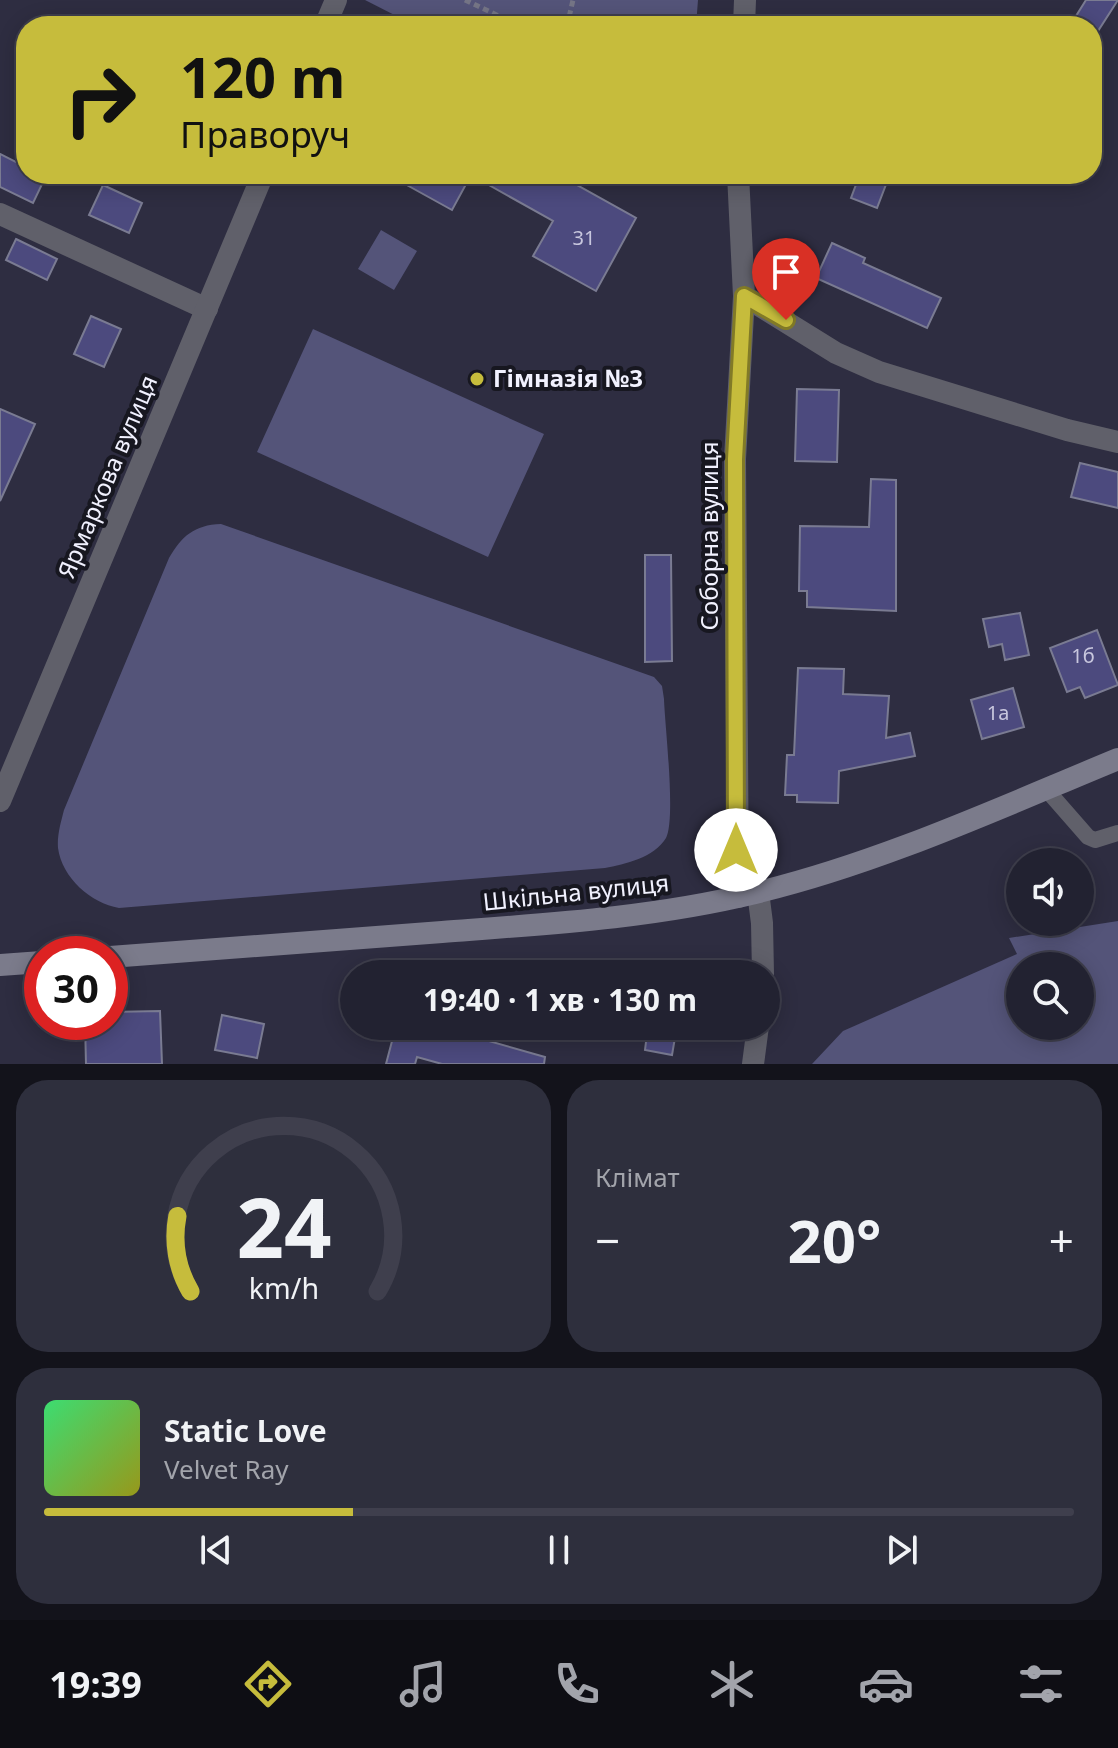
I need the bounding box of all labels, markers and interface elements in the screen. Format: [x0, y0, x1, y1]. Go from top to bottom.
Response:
text: 120 m [180, 38, 345, 114]
icon: right [48, 48, 152, 152]
text: Праворуч [180, 110, 350, 159]
house number: 31 [573, 224, 595, 251]
pin [752, 238, 820, 320]
icon: arrive [764, 250, 808, 294]
place label: Гімназія №3 [493, 361, 643, 394]
street label: Ярмаркова вулиця [49, 370, 164, 583]
marker: Гімназія №3 [468, 370, 486, 388]
street label: Соборна вулиця [692, 442, 725, 630]
house number: 1б [1071, 642, 1095, 669]
house number: 1а [987, 699, 1009, 726]
position arrow [694, 808, 778, 892]
map controls [1006, 848, 1094, 1040]
button: sound [1006, 848, 1094, 936]
street label: Шкільна вулиця [481, 865, 671, 918]
speed limit sign: 30 [24, 936, 128, 1040]
button: search [1006, 952, 1094, 1040]
text: 19:40 · 1 хв · 130 m [423, 979, 697, 1020]
text: Клімат [595, 1159, 679, 1195]
text: 24 [236, 1169, 331, 1282]
text: 20° [787, 1199, 882, 1281]
text: − [595, 1210, 620, 1270]
text: + [1049, 1210, 1074, 1270]
text: km/h [248, 1268, 319, 1307]
text: Static Love [164, 1410, 327, 1451]
text: Velvet Ray [164, 1451, 289, 1487]
icon: previous [194, 1528, 238, 1572]
icon: pause [537, 1528, 581, 1572]
icon: next [880, 1528, 924, 1572]
icon: directions [240, 1656, 296, 1712]
icon: music [395, 1656, 451, 1712]
icon: phone [549, 1656, 605, 1712]
icon: climate [704, 1656, 760, 1712]
icon: car [858, 1656, 914, 1712]
icon: filters [1013, 1656, 1069, 1712]
text: 19:39 [49, 1660, 142, 1709]

